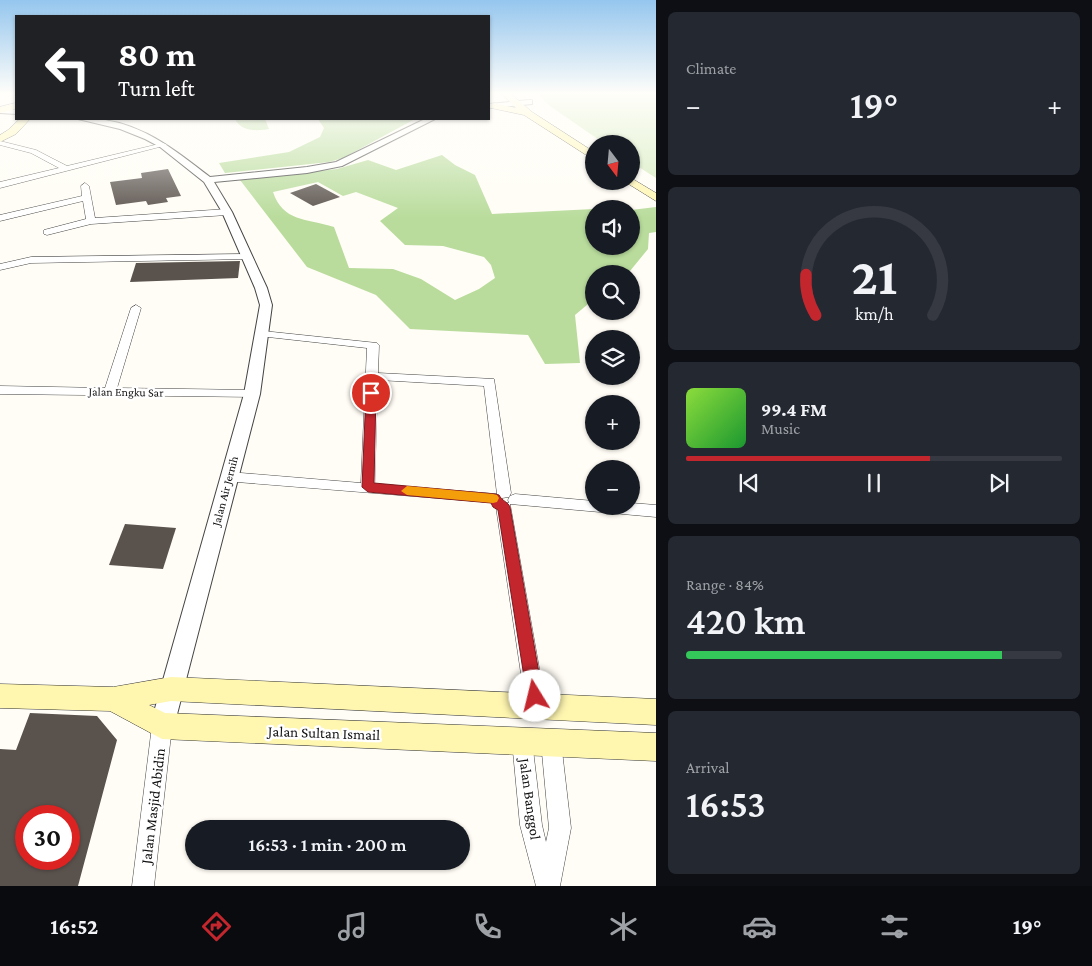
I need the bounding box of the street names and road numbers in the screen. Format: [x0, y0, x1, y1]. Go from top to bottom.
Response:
street label: Jalan Engku Sar [87, 384, 164, 400]
street label: Jalan Air Jernih [209, 454, 241, 529]
street label: Jalan Sultan Ismail [266, 723, 380, 744]
street label: Jalan Masjid Abidin [138, 747, 169, 867]
street label: Jalan Banggol [515, 755, 544, 841]

